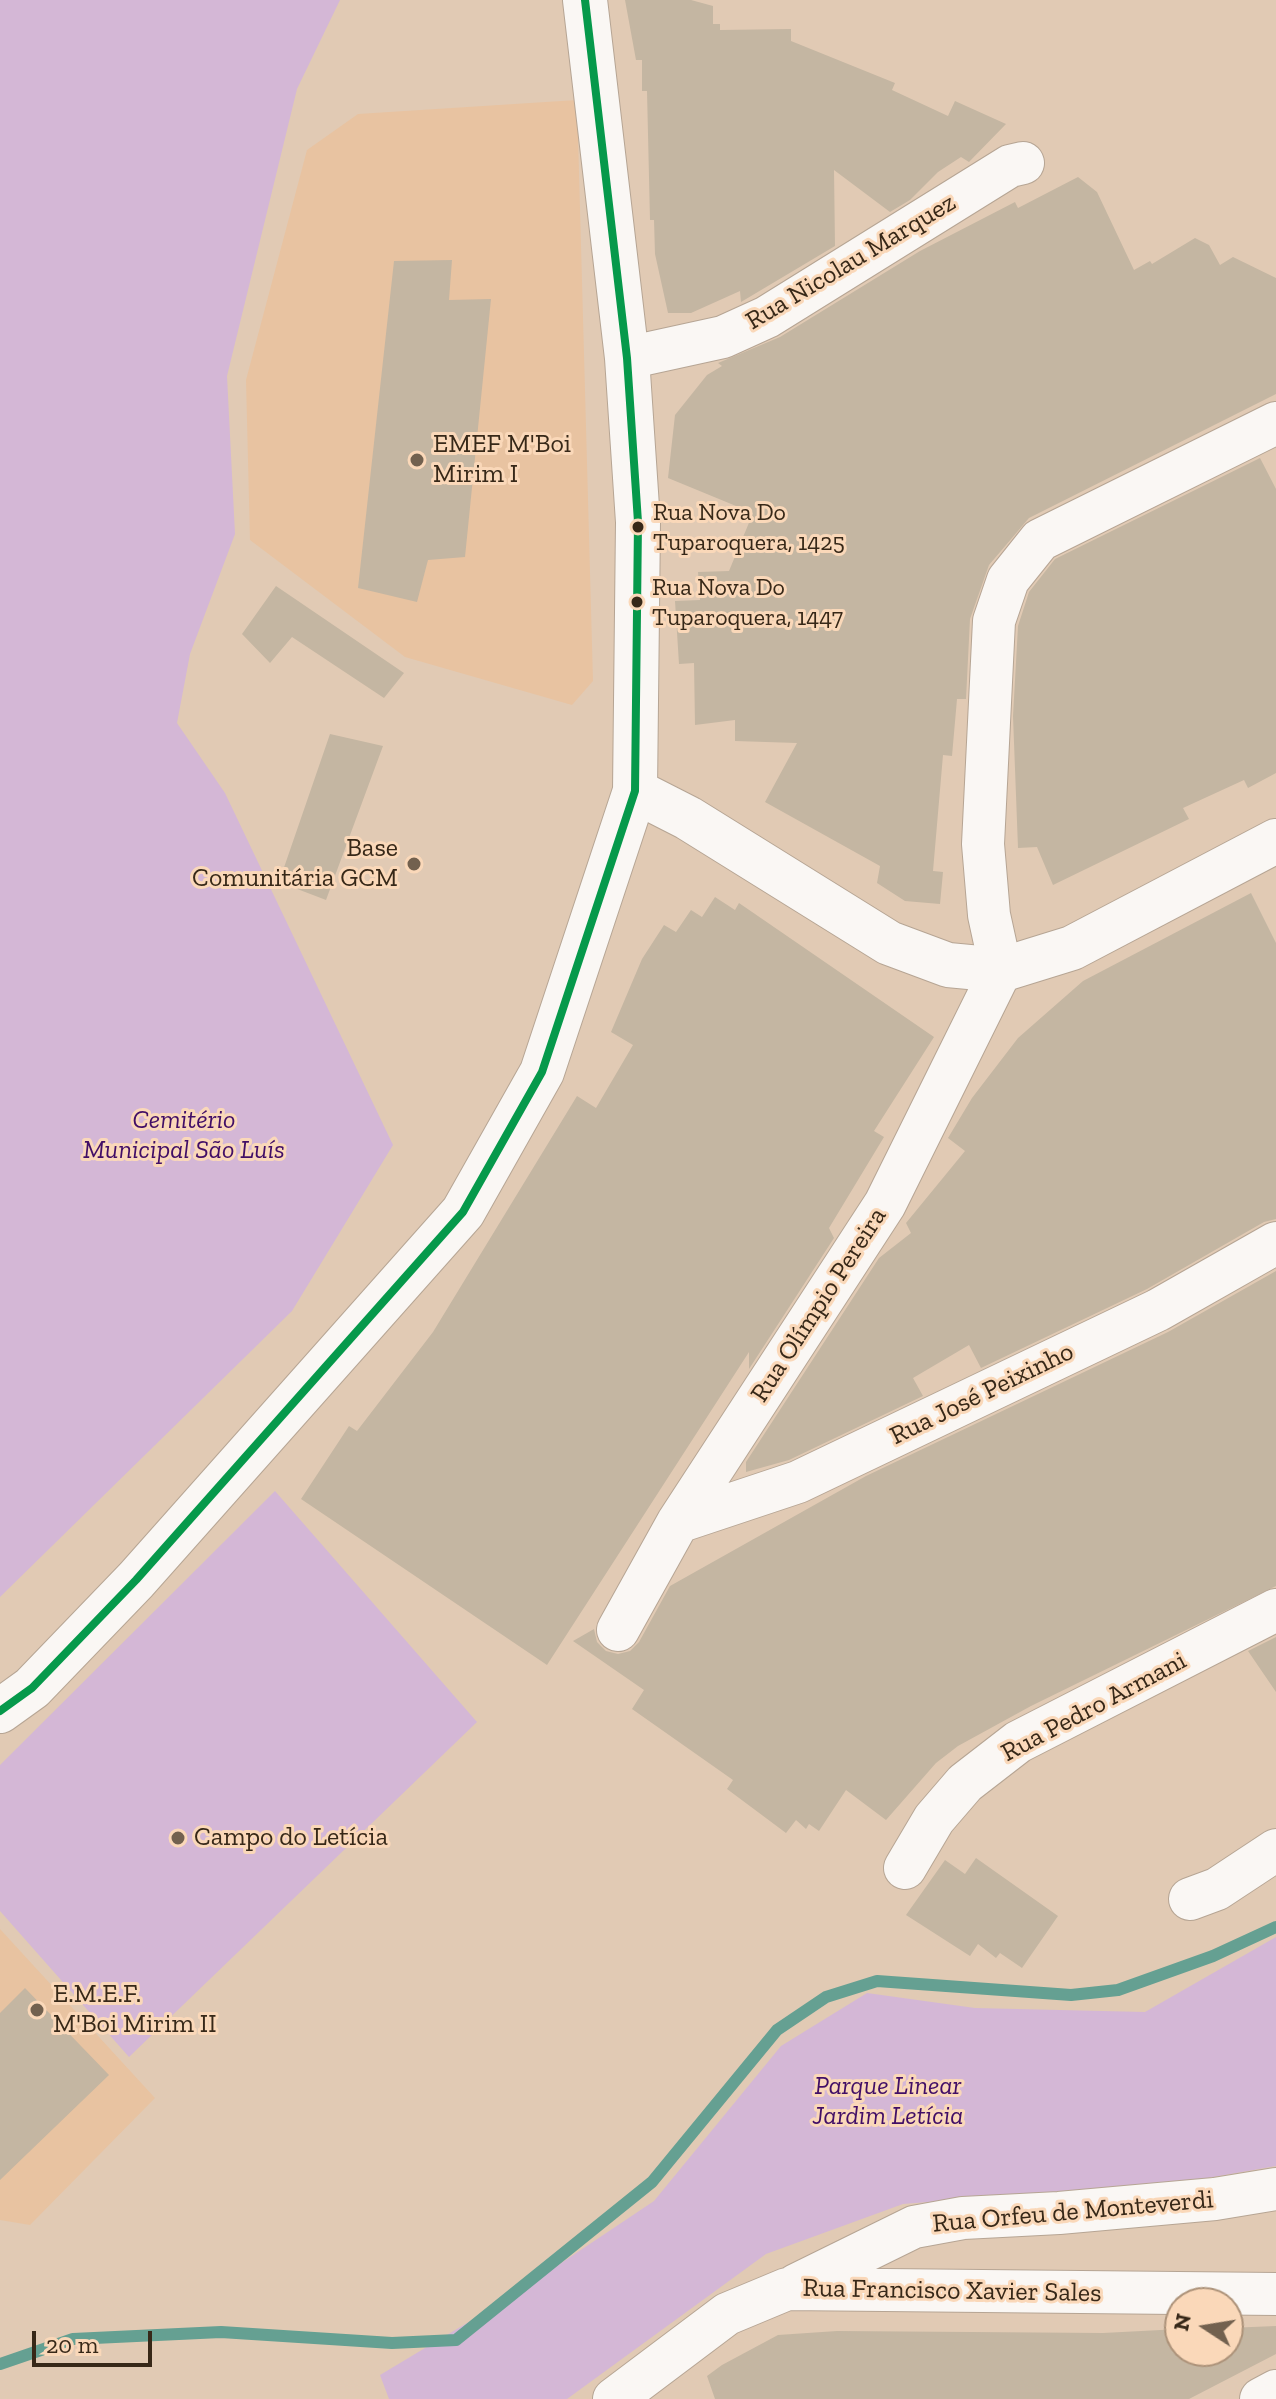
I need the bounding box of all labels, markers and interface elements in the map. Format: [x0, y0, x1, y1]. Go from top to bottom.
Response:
street label: Rua Nicolau Marquez [740, 187, 962, 337]
place label: EMEF M'Boi Mirim I [433, 429, 571, 490]
marker: EMEF M'Boi Mirim I [408, 451, 426, 469]
place label: Rua Nova Do Tuparoquera, 1425 [653, 499, 845, 555]
marker: Rua Nova Do Tuparoquera, 1425 [630, 519, 646, 535]
place label: Rua Nova Do Tuparoquera, 1447 [652, 574, 843, 630]
marker: Rua Nova Do Tuparoquera, 1447 [629, 594, 645, 610]
place label: Base Comunitária GCM [192, 833, 398, 894]
marker: Base Comunitária GCM [405, 855, 423, 873]
park label: Cemitério Municipal São Luís [83, 1105, 285, 1166]
street label: Rua Olímpio Pereira [744, 1202, 894, 1408]
street label: Rua José Peixinho [885, 1336, 1079, 1452]
street label: Rua Pedro Armani [996, 1645, 1192, 1769]
place label: Campo do Letícia [194, 1822, 388, 1854]
marker: Campo do Letícia [169, 1829, 187, 1847]
place label: E.M.E.F. M'Boi Mirim II [53, 1979, 217, 2040]
marker: E.M.E.F. M'Boi Mirim II [28, 2001, 46, 2019]
park label: Parque Linear Jardim Letícia [813, 2071, 963, 2132]
street label: Rua Orfeu de Monteverdi [931, 2184, 1215, 2240]
street label: Rua Francisco Xavier Sales [802, 2273, 1102, 2309]
north arrow [1164, 2287, 1244, 2367]
text: N [1167, 2311, 1197, 2333]
scale bar [36, 2315, 156, 2365]
text: 20 m [46, 2330, 98, 2359]

